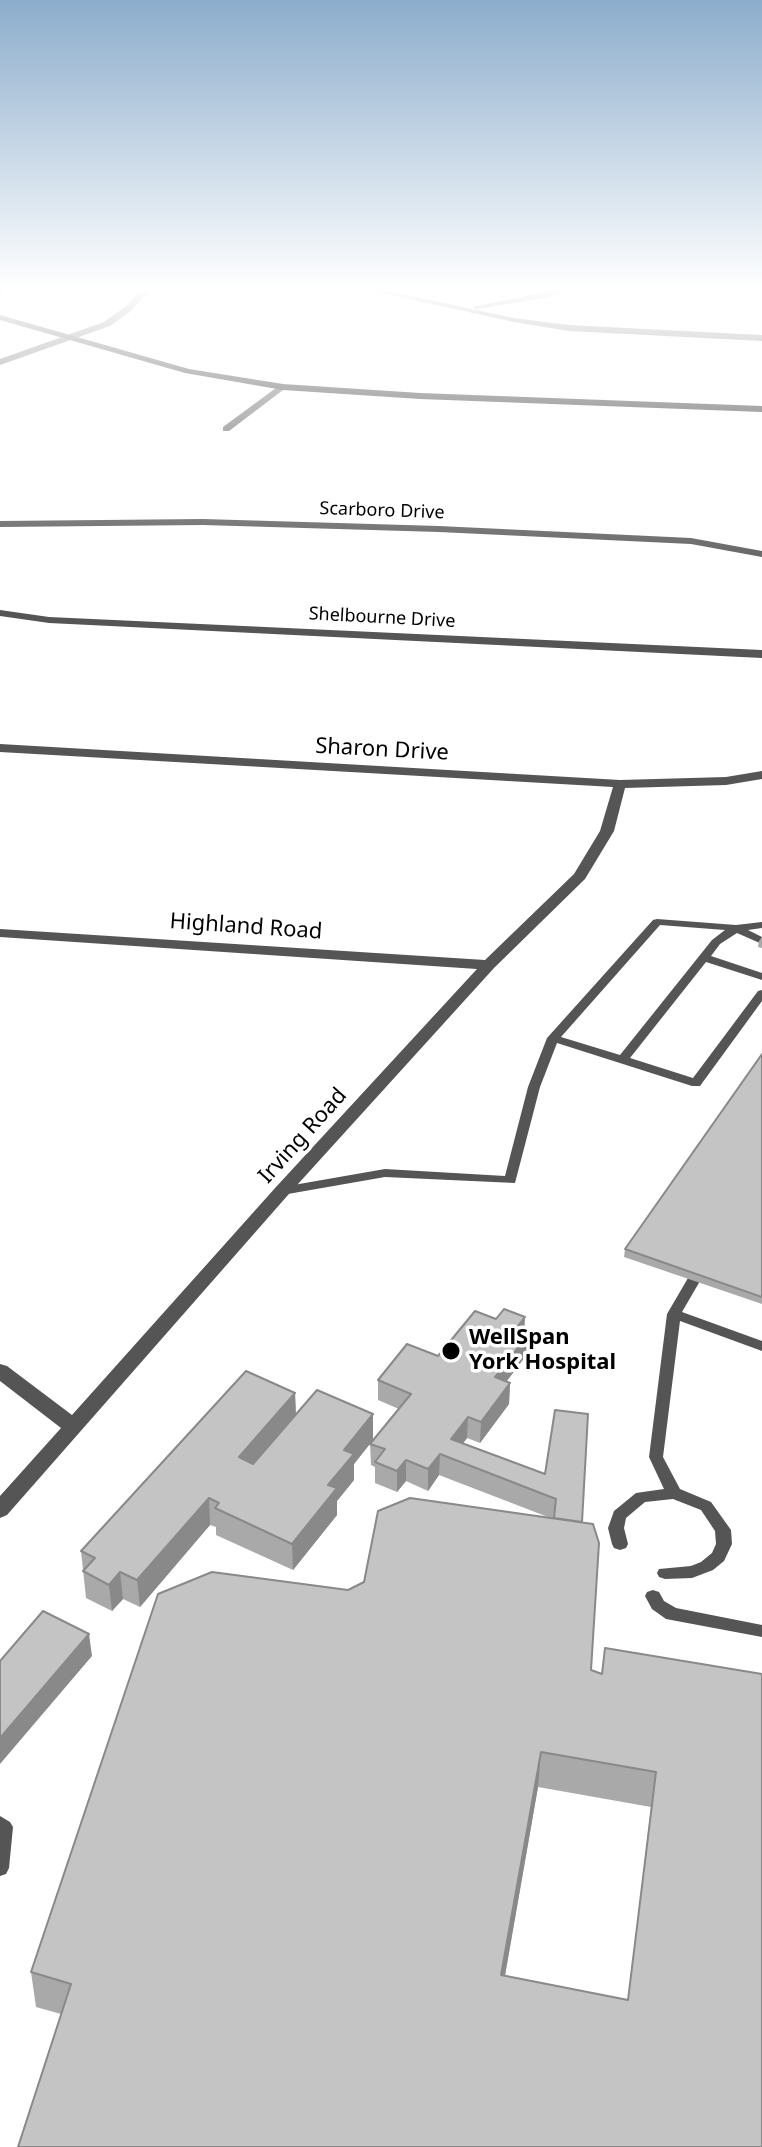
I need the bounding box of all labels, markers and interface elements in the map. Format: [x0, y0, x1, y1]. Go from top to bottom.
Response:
street label: Scarboro Drive [319, 498, 445, 524]
street label: Shelbourne Drive [308, 603, 456, 633]
street label: Sharon Drive [315, 733, 449, 767]
street label: Highland Road [169, 909, 323, 945]
street label: Irving Road [253, 1083, 353, 1189]
place label: WellSpan York Hospital [469, 1325, 616, 1376]
marker: WellSpan York Hospital [440, 1340, 462, 1362]

